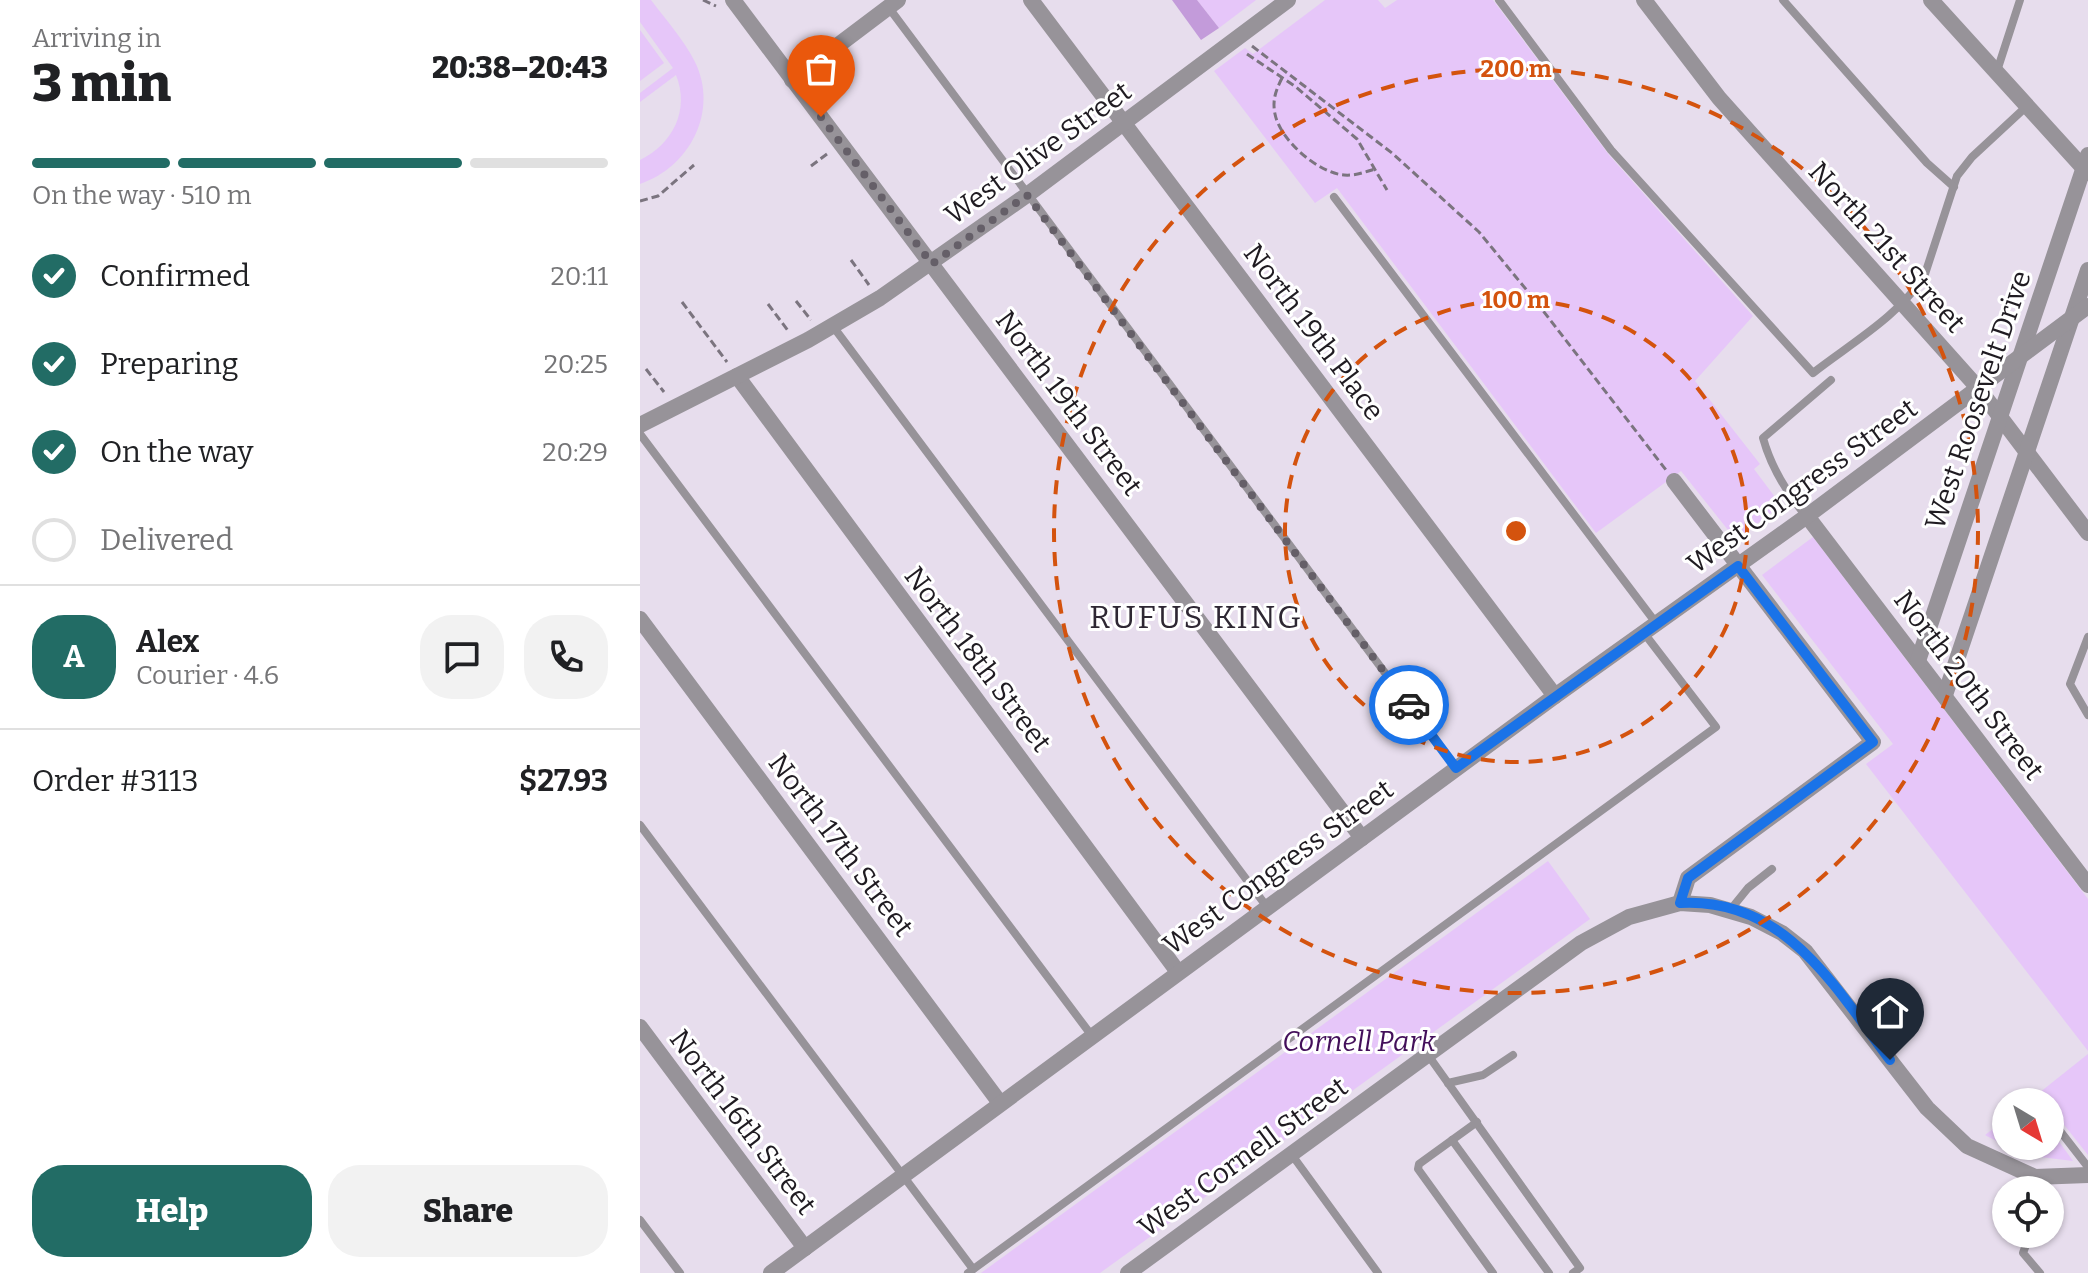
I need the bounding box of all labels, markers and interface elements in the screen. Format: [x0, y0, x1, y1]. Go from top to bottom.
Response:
text: Arriving in [32, 23, 161, 54]
pin [787, 35, 855, 117]
icon: bag [799, 47, 843, 91]
text: 20:38–20:43 [432, 50, 608, 86]
text: 3 min [32, 52, 171, 115]
text: 200 m [1480, 55, 1552, 83]
street label: West Olive Street [939, 74, 1137, 232]
street label: North 21st Street [1802, 155, 1972, 339]
text: On the way · 510 m [32, 180, 252, 211]
street label: North 19th Place [1237, 237, 1391, 427]
icon: check [32, 254, 76, 298]
text: Confirmed [100, 258, 250, 294]
text: 20:11 [551, 261, 608, 292]
street label: West Roosevelt Drive [1918, 266, 2038, 534]
text: 100 m [1482, 286, 1550, 314]
street label: North 19th Street [989, 304, 1149, 502]
icon: check [32, 342, 76, 386]
text: Preparing [100, 346, 238, 382]
text: 20:25 [544, 349, 608, 380]
street label: West Congress Street [1681, 392, 1923, 580]
icon: check [32, 430, 76, 474]
text: On the way [100, 434, 253, 470]
text: 20:29 [542, 437, 608, 468]
centre of rings [1502, 517, 1530, 545]
text: Delivered [100, 522, 233, 558]
street label: North 18th Street [898, 560, 1058, 758]
street label: North 20th Street [1887, 584, 2051, 786]
district label: RUFUS KING [1089, 598, 1303, 636]
button: chat [420, 615, 504, 699]
button: phone [524, 615, 608, 699]
text: Alex [136, 624, 199, 660]
text: A [63, 639, 85, 675]
text: Courier · 4.6 [136, 660, 279, 691]
courier [1369, 665, 1449, 745]
icon: car [1387, 683, 1431, 727]
street label: North 17th Street [762, 747, 920, 943]
text: Order #3113 [32, 763, 199, 799]
text: $27.93 [519, 763, 608, 799]
street label: West Congress Street [1157, 773, 1399, 961]
pin [1856, 978, 1924, 1060]
icon: home [1868, 990, 1912, 1034]
street label: North 16th Street [663, 1023, 823, 1221]
park label: Cornell Park [1282, 1025, 1437, 1058]
street label: West Cornell Street [1132, 1070, 1354, 1244]
north arrow [1992, 1088, 2064, 1160]
map controls [1992, 1088, 2064, 1248]
button: Help [32, 1165, 312, 1257]
button: Share [328, 1165, 608, 1257]
button: locate [1992, 1176, 2064, 1248]

